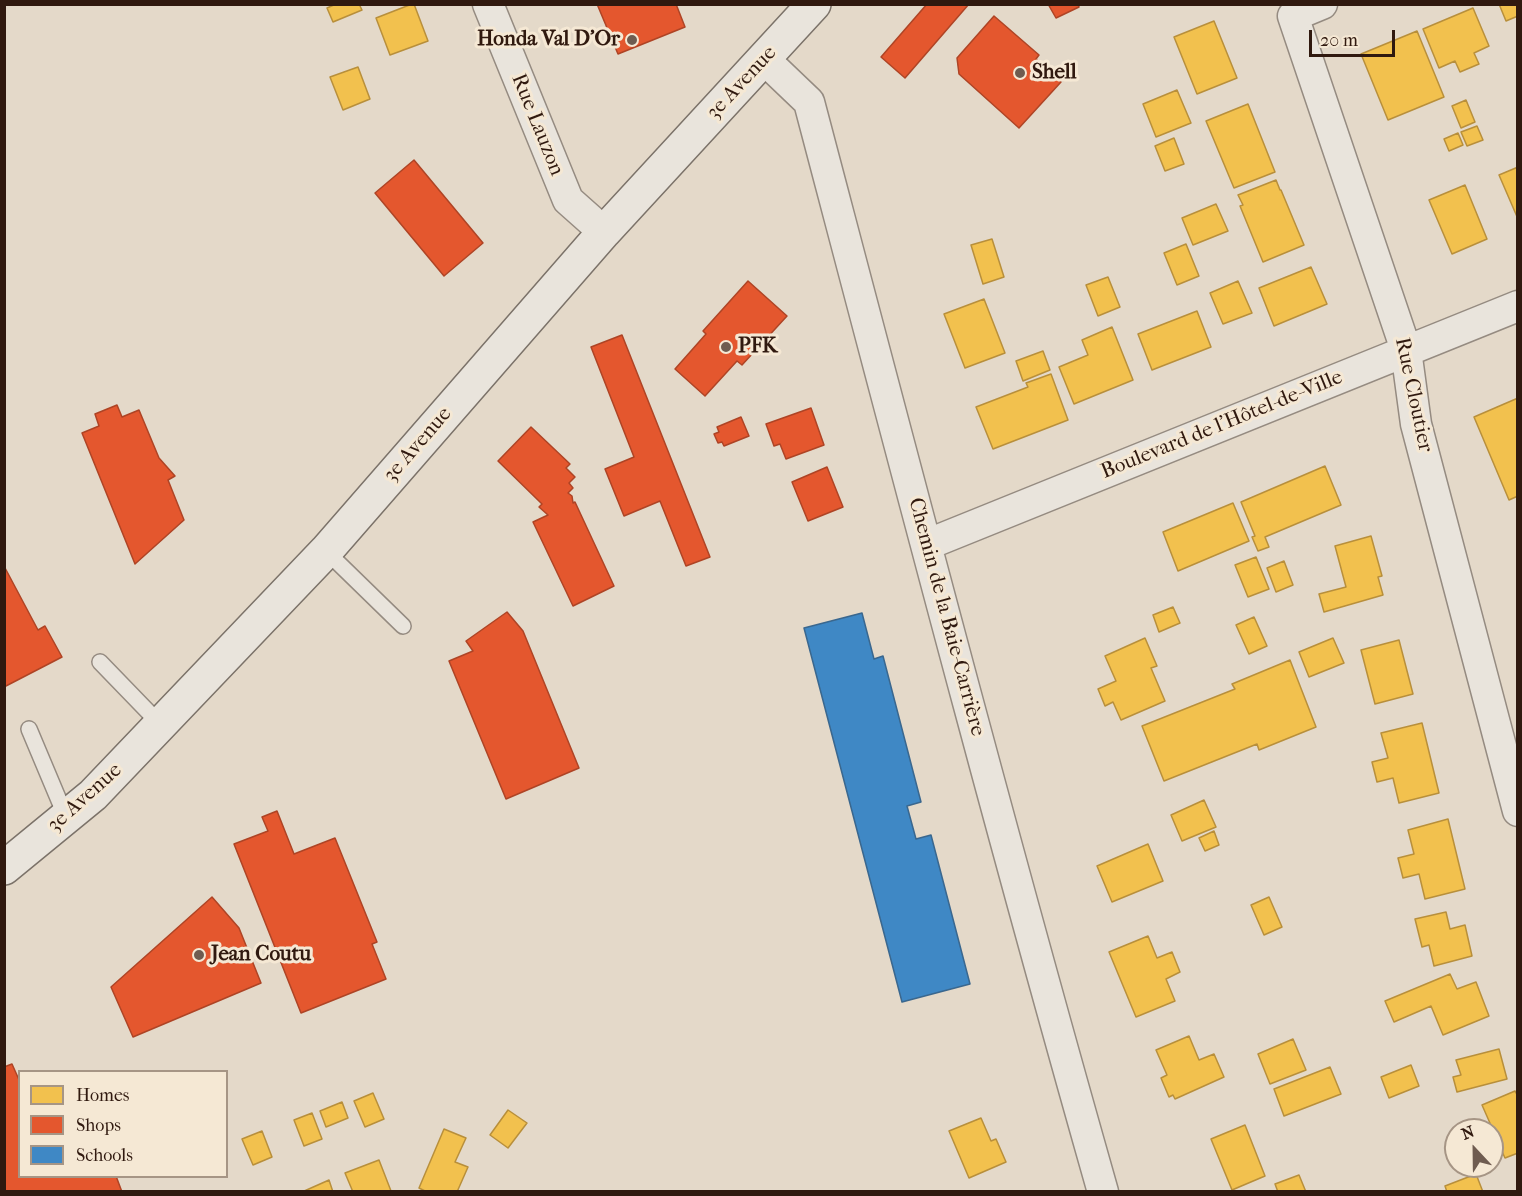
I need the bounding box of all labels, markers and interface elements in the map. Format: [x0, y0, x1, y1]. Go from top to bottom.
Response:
scale bar [1312, 18, 1398, 56]
place label: Honda Val D'Or [477, 27, 620, 53]
text: 20 m [1320, 30, 1358, 51]
marker: Honda Val D'Or [625, 33, 639, 47]
street label: 3e Avenue [702, 41, 782, 125]
place label: Shell [1032, 60, 1076, 86]
marker: Shell [1013, 66, 1027, 80]
street label: Rue Lauzon [505, 70, 569, 180]
place label: PFK [738, 334, 777, 360]
street label: Rue Cloutier [1389, 335, 1437, 455]
marker: PFK [719, 340, 733, 354]
street label: Boulevard de l'Hôtel-de-Ville [1098, 365, 1346, 485]
street label: 3e Avenue [379, 402, 457, 488]
street label: Chemin de la Baie-Carrière [902, 495, 990, 739]
street label: 3e Avenue [43, 758, 127, 838]
place label: Jean Coutu [211, 942, 311, 968]
marker: Jean Coutu [192, 948, 206, 962]
legend [18, 1070, 228, 1178]
text: Homes [76, 1085, 130, 1106]
text: Shops [76, 1115, 121, 1136]
north arrow [1444, 1118, 1504, 1178]
text: N [1459, 1122, 1477, 1144]
text: Schools [76, 1145, 133, 1166]

